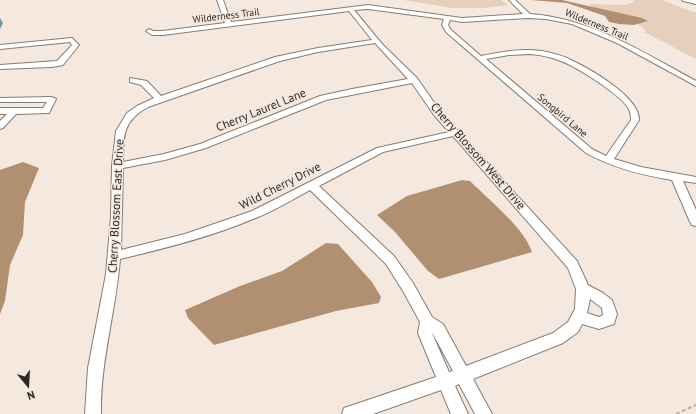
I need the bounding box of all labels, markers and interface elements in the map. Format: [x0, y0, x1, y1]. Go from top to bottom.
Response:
street label: Wilderness Trail [192, 5, 260, 26]
street label: Wilderness Trail [563, 6, 631, 43]
street label: Cherry Laurel Lane [214, 85, 308, 134]
street label: Songbird Lane [535, 91, 590, 140]
street label: Cherry Blossom West Drive [428, 99, 529, 212]
street label: Cherry Blossom East Drive [105, 139, 126, 273]
street label: Wild Cherry Drive [237, 159, 323, 212]
north arrow [8, 366, 48, 406]
text: N [25, 388, 37, 403]

